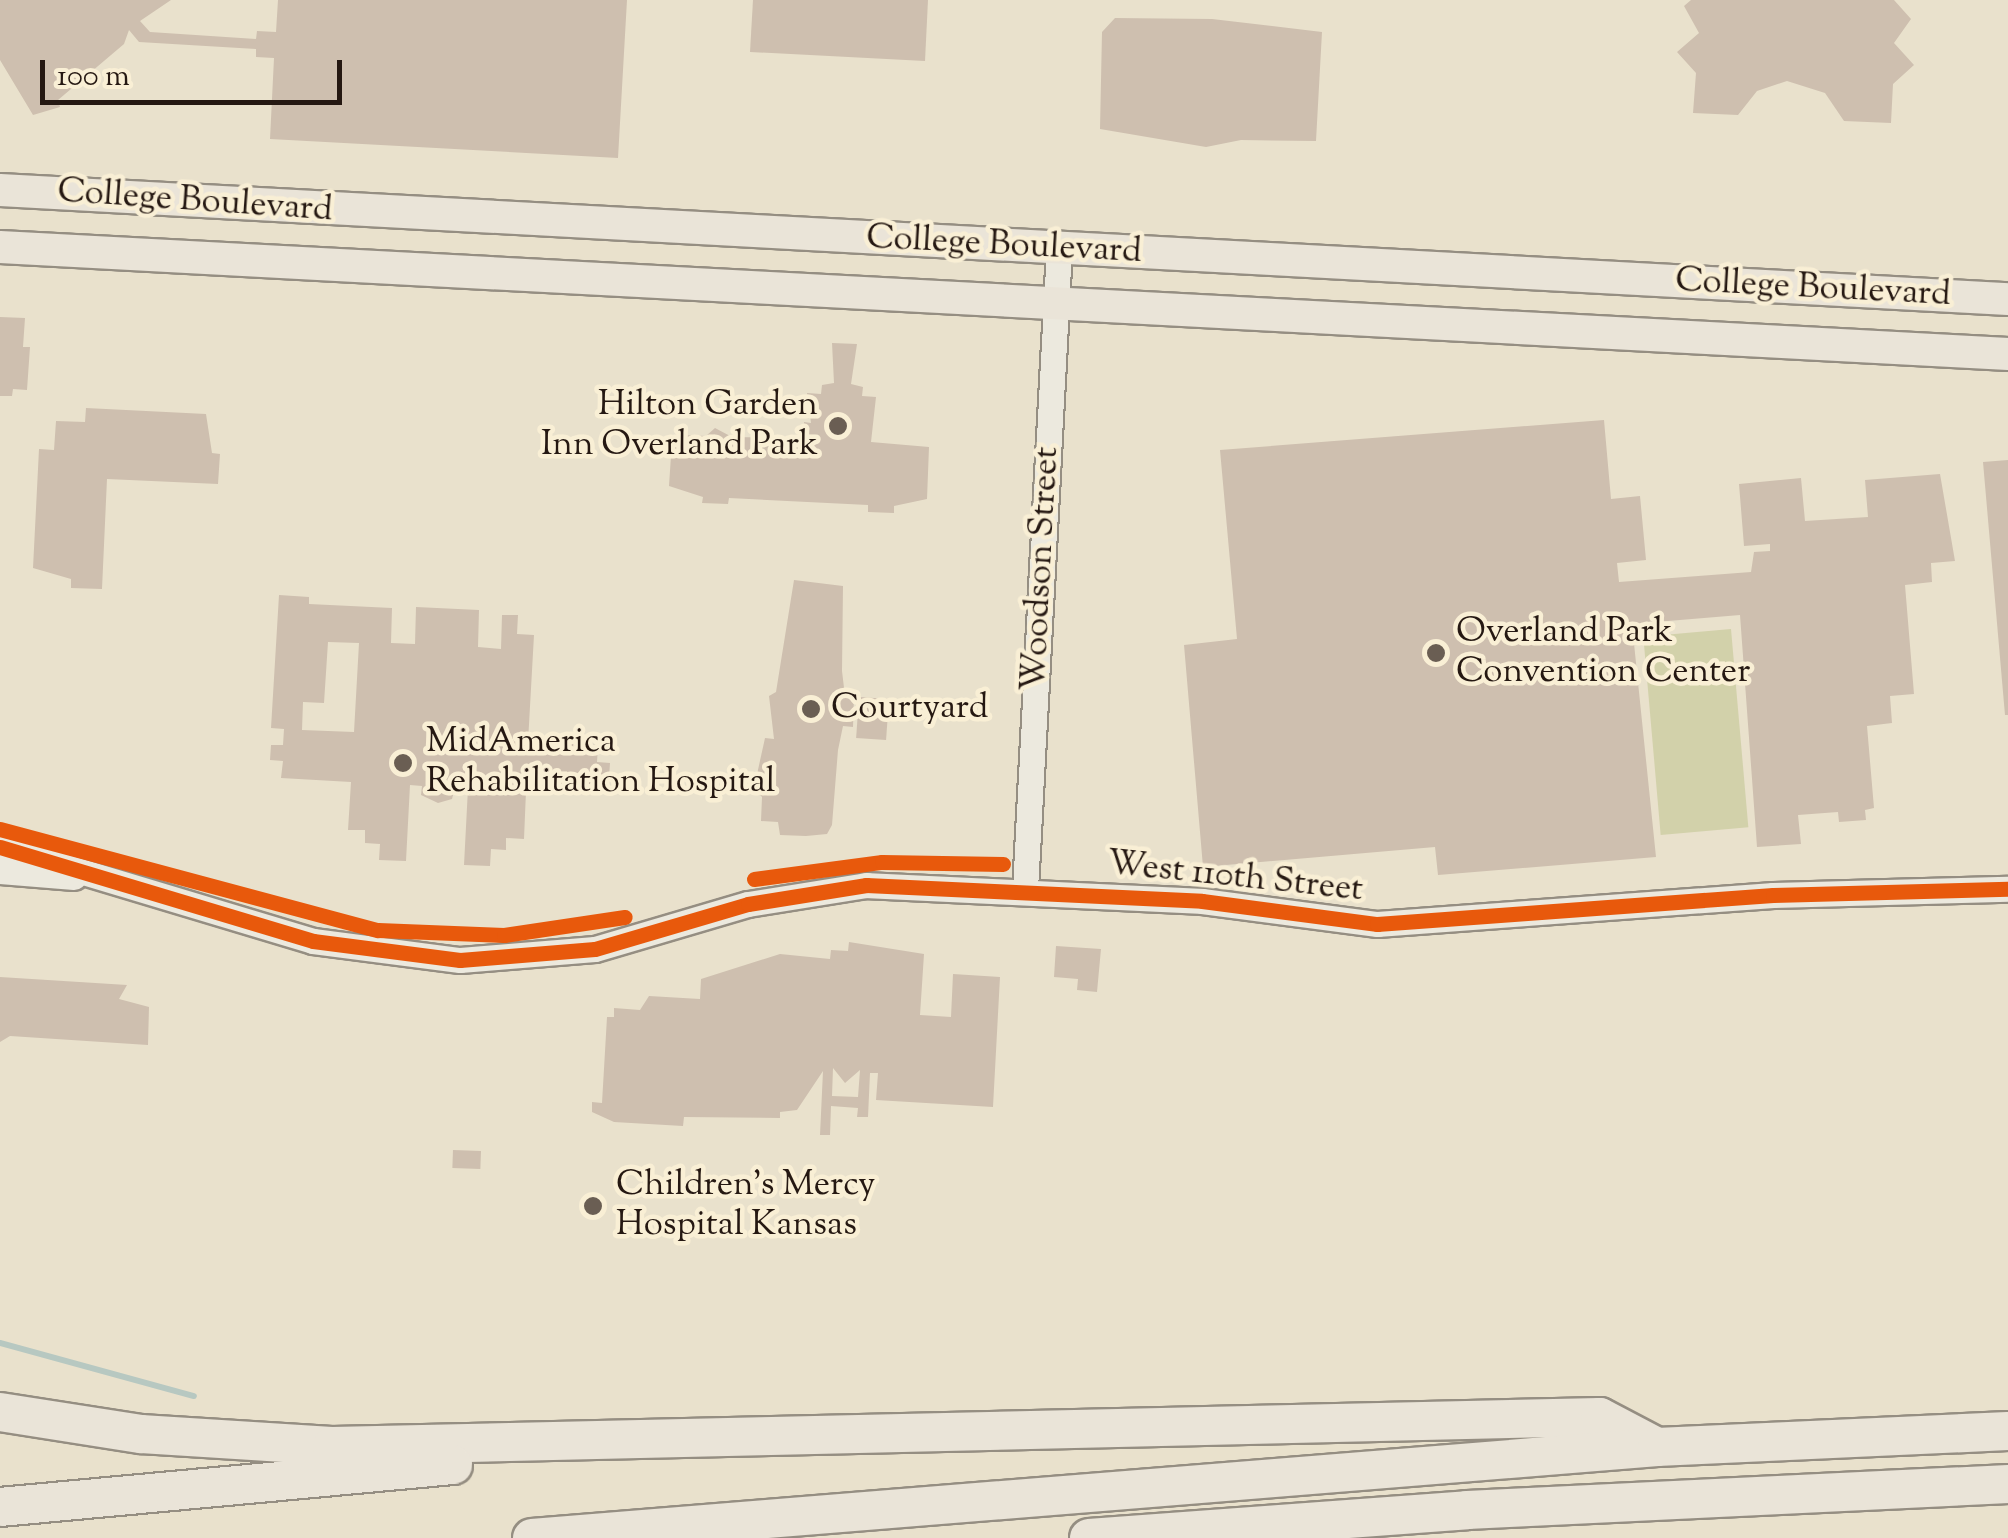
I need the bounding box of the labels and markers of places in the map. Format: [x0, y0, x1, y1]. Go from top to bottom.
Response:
place label: Hilton Garden Inn Overland Park [541, 385, 818, 467]
marker: Hilton Garden Inn Overland Park [827, 415, 849, 437]
place label: Overland Park Convention Center [1456, 612, 1750, 694]
marker: Overland Park Convention Center [1425, 642, 1447, 664]
place label: Courtyard [831, 688, 989, 730]
marker: Courtyard [800, 698, 822, 720]
place label: MidAmerica Rehabilitation Hospital [426, 722, 776, 804]
marker: MidAmerica Rehabilitation Hospital [390, 750, 416, 776]
place label: Children's Mercy Hospital Kansas [616, 1165, 875, 1247]
marker: Children's Mercy Hospital Kansas [580, 1193, 606, 1219]

